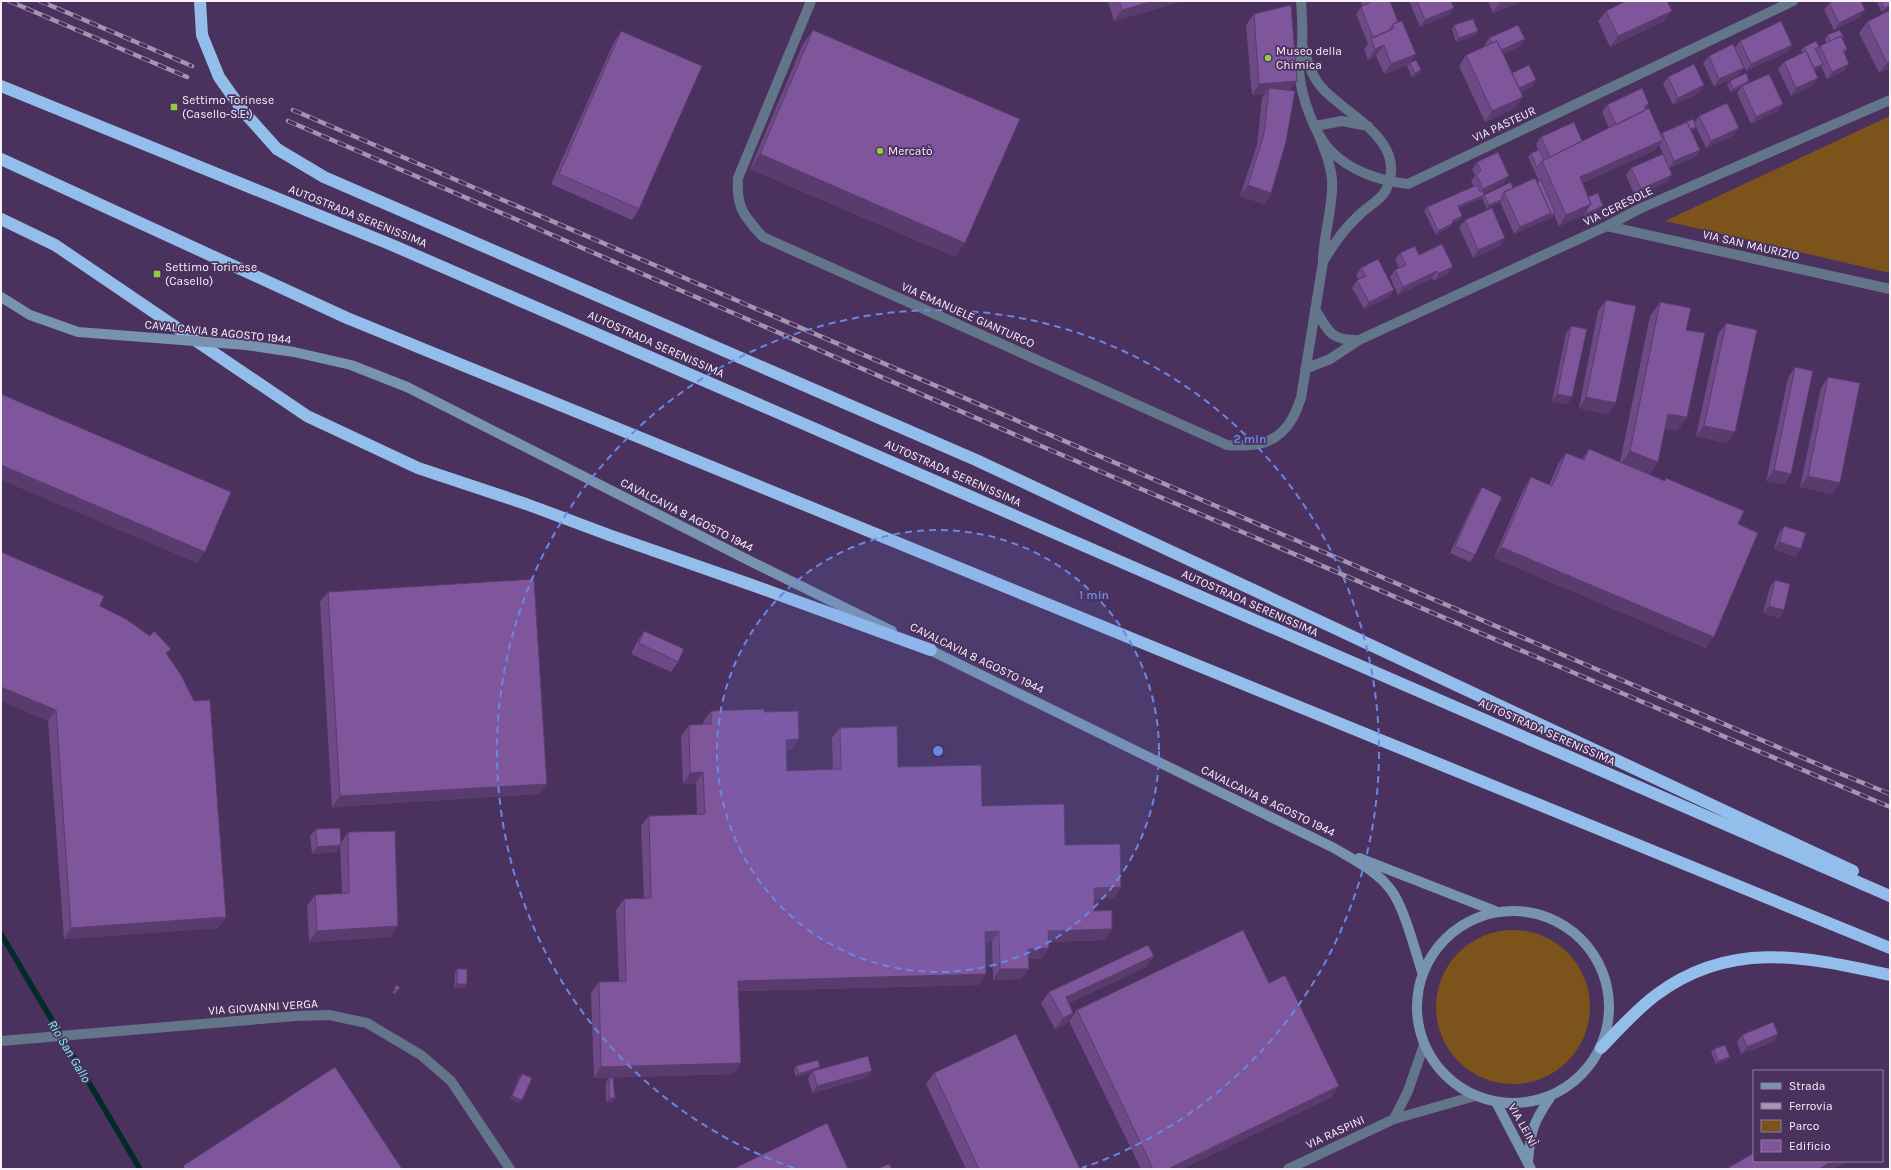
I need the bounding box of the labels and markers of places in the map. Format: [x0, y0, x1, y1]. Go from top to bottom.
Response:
place label: Museo della Chimica [1276, 44, 1342, 72]
marker: Museo della Chimica [1263, 53, 1273, 63]
place label: Settimo Torinese (Casello-S.E.) [182, 93, 274, 121]
marker: Settimo Torinese (Casello-S.E.) [169, 102, 179, 112]
place label: Mercatò [888, 144, 933, 158]
marker: Mercatò [875, 146, 885, 156]
place label: Settimo Torinese (Casello) [165, 260, 257, 288]
marker: Settimo Torinese (Casello) [152, 269, 162, 279]
centre of rings [931, 744, 945, 758]

